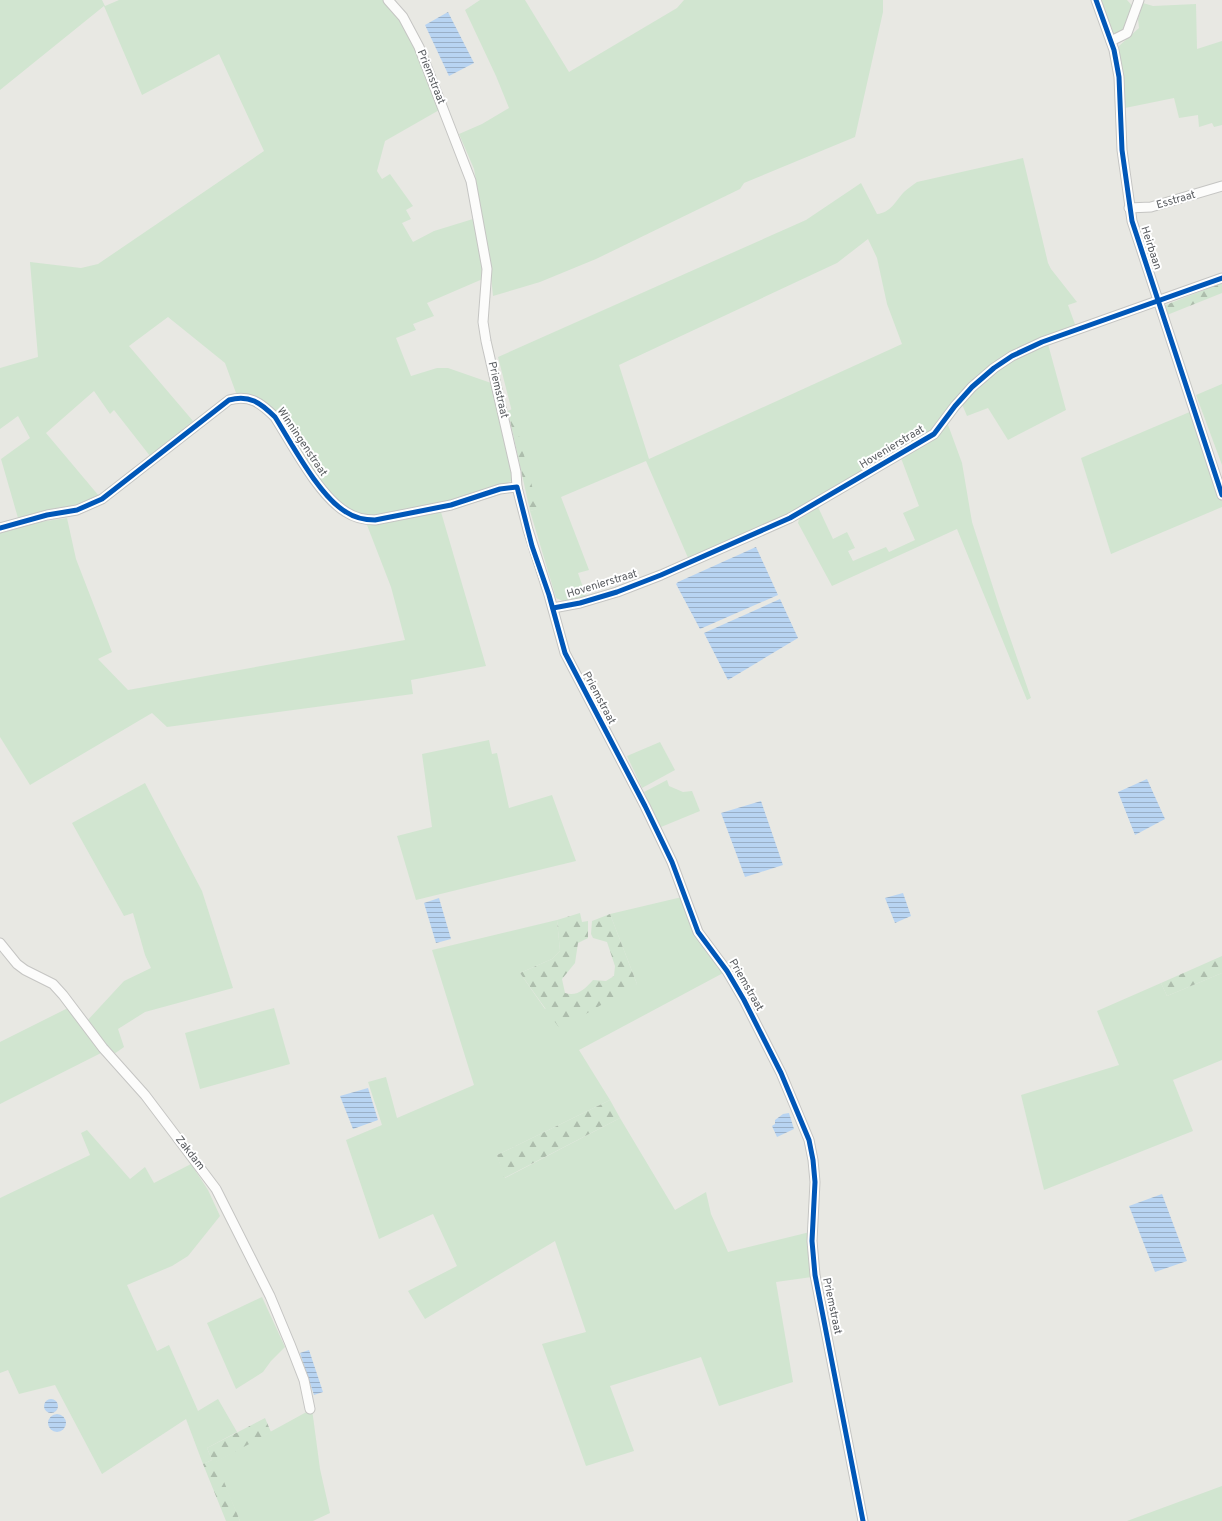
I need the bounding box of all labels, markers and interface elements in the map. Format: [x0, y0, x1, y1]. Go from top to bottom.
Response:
street label: Priemstraat [414, 48, 448, 106]
street label: Esstraat [1155, 188, 1197, 212]
street label: Heirbaan [1137, 224, 1165, 272]
street label: Priemstraat [485, 360, 511, 420]
street label: Winningenstraat [274, 405, 330, 479]
street label: Hovenierstraat [857, 422, 927, 472]
street label: Hovenierstraat [565, 567, 639, 601]
street label: Priemstraat [579, 669, 619, 727]
street label: Priemstraat [726, 956, 766, 1014]
street label: Zakdam [172, 1133, 208, 1173]
street label: Priemstraat [819, 1276, 845, 1336]

